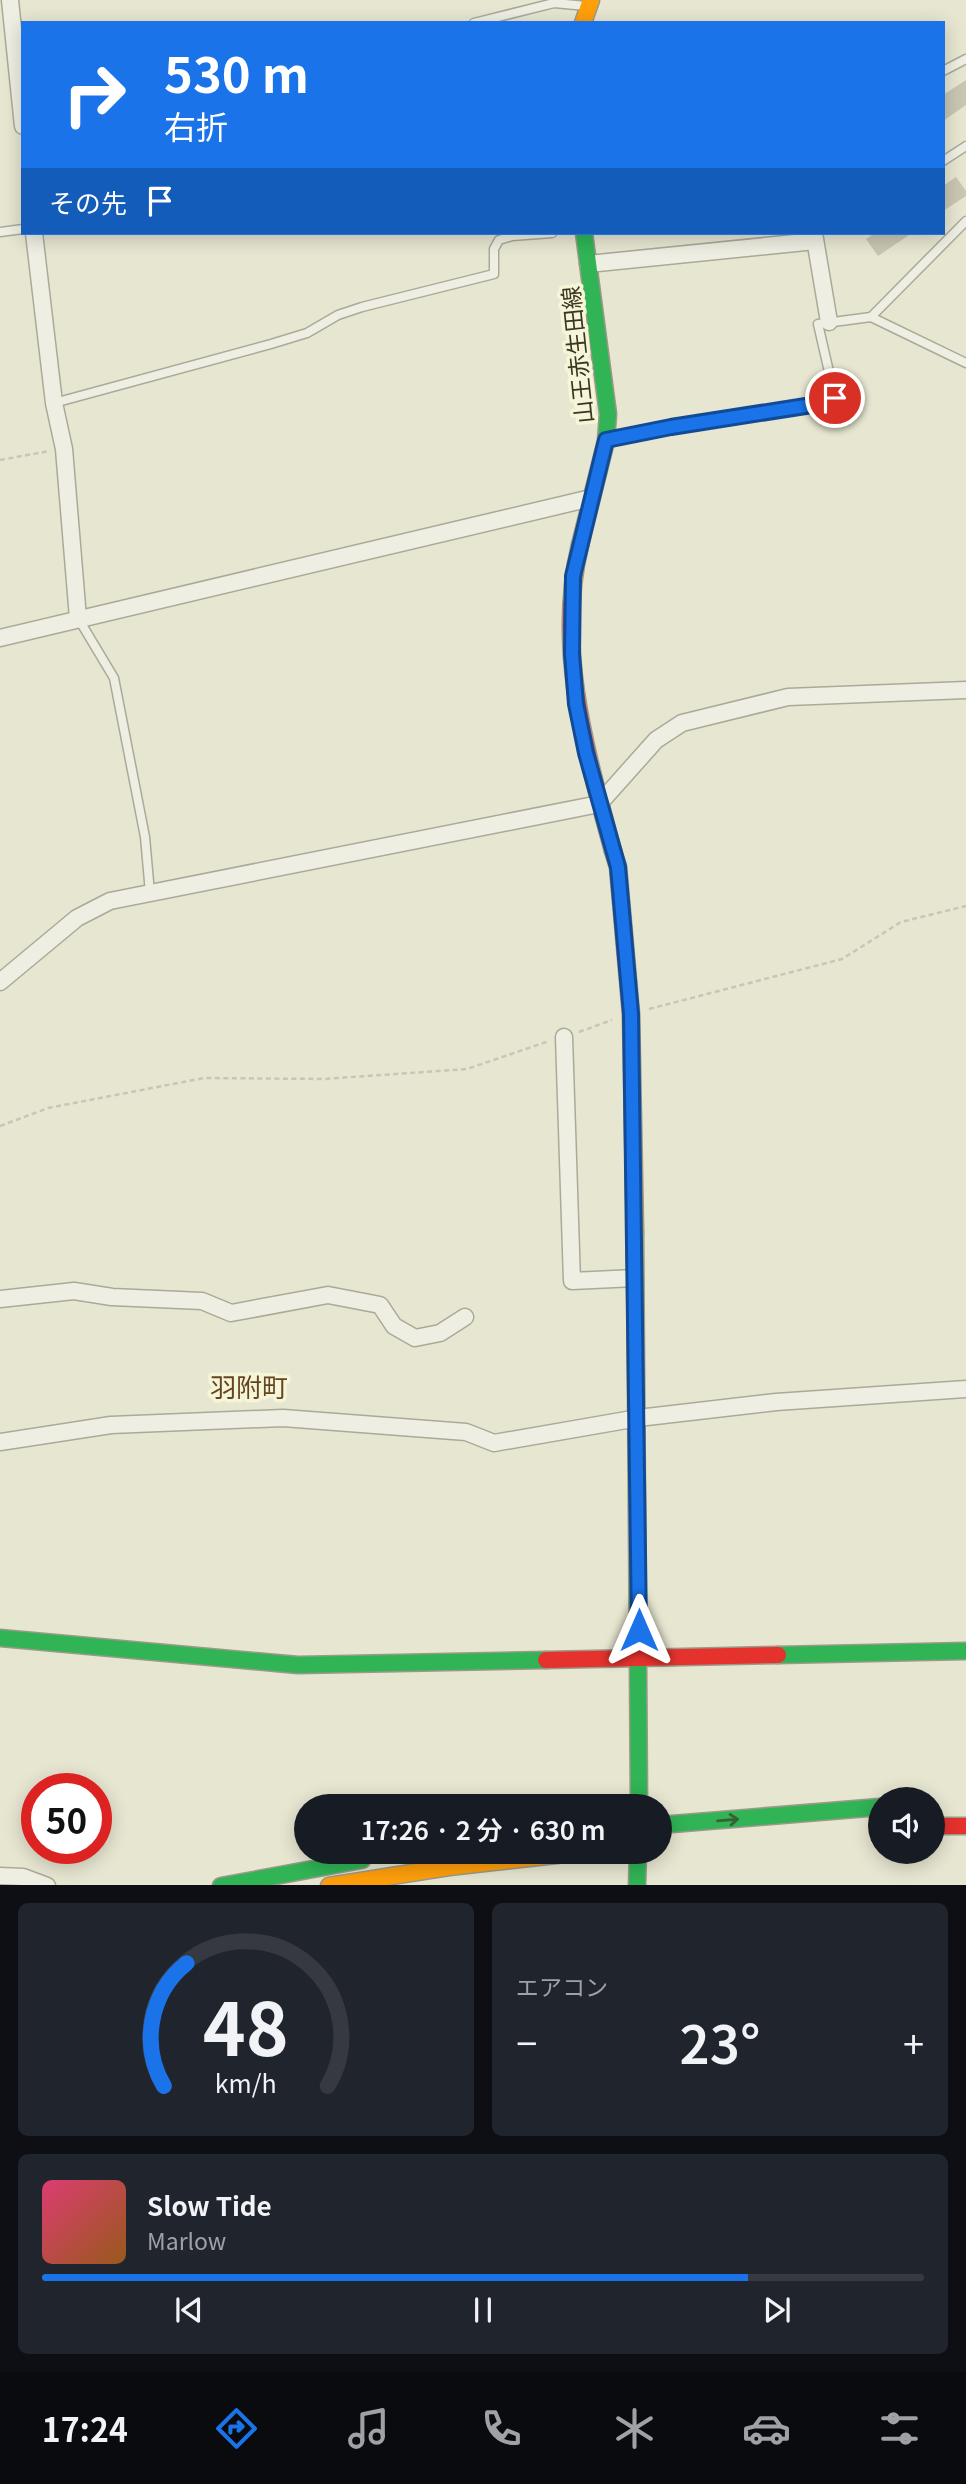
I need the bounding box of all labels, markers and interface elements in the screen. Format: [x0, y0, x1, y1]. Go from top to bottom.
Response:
text: 530 m [164, 36, 309, 107]
icon: right [49, 49, 140, 140]
text: 右折 [164, 102, 228, 148]
icon: arrive [141, 182, 179, 220]
text: その先 [49, 183, 127, 220]
street label: 山王赤生田線 [552, 285, 600, 425]
pin [805, 368, 865, 428]
icon: arrive [816, 379, 854, 417]
district label: 羽附町 [210, 1367, 288, 1404]
position arrow [602, 1593, 676, 1667]
speed limit sign: 50 [21, 1773, 112, 1864]
map controls [868, 1787, 945, 1864]
button: sound [868, 1787, 945, 1864]
text: 17:26 · 2 分 · 630 m [360, 1810, 606, 1847]
one-way arrow [716, 1813, 739, 1826]
text: エアコン [516, 1969, 608, 2003]
text: 48 [203, 1972, 289, 2077]
text: 23° [680, 2004, 760, 2079]
text: − [516, 2014, 537, 2069]
text: + [903, 2014, 924, 2069]
text: km/h [215, 2063, 277, 2099]
text: Slow Tide [147, 2186, 272, 2223]
text: Marlow [147, 2223, 226, 2257]
icon: previous [170, 2291, 208, 2329]
icon: pause [464, 2291, 502, 2329]
icon: next [758, 2291, 796, 2329]
icon: directions [212, 2404, 261, 2453]
icon: music [344, 2404, 393, 2453]
icon: phone [477, 2404, 526, 2453]
icon: climate [610, 2404, 659, 2453]
icon: car [742, 2404, 791, 2453]
icon: filters [875, 2404, 924, 2453]
text: 17:24 [42, 2405, 128, 2451]

